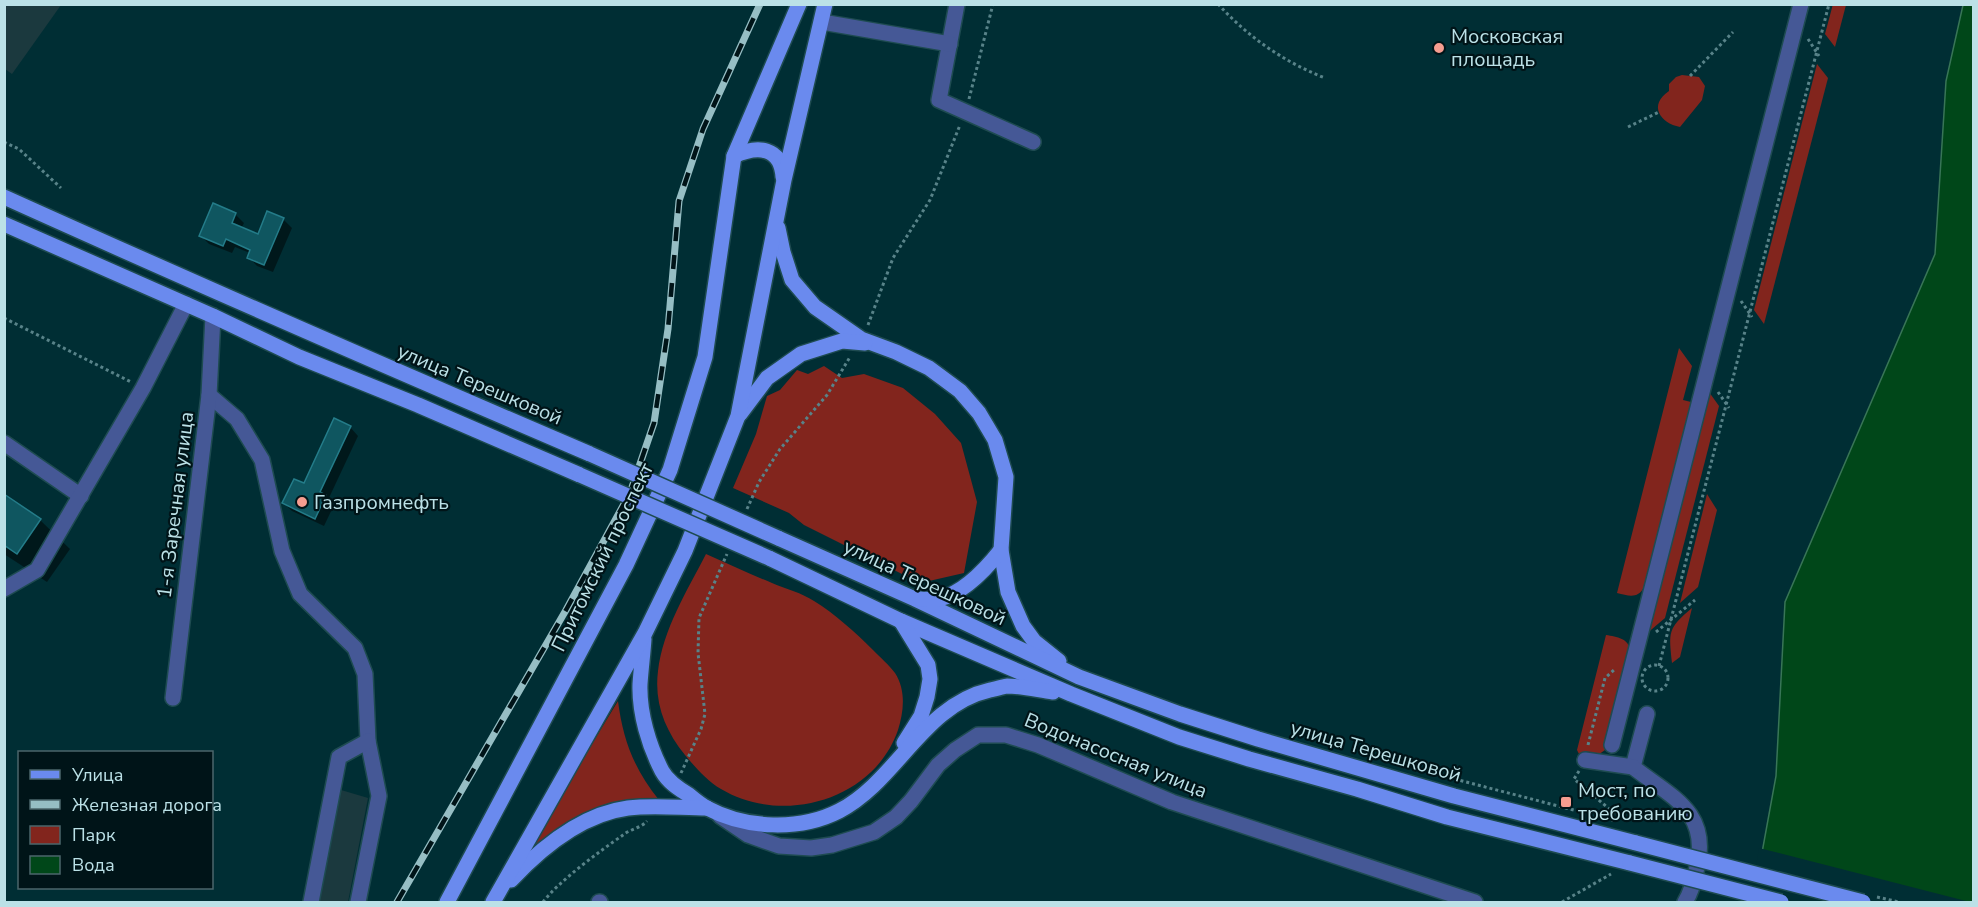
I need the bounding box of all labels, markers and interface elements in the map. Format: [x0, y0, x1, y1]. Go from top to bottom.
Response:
place label: Московская площадь [1451, 23, 1563, 73]
marker: Московская площадь [1432, 41, 1446, 55]
street label: улица Терешковой [393, 338, 566, 431]
street label: 1-я Заречная улица [151, 410, 200, 600]
street label: Притомский проспект [545, 458, 660, 656]
place label: Газпромнефть [314, 489, 449, 516]
marker: Газпромнефть [295, 495, 309, 509]
street label: улица Терешковой [839, 533, 1011, 632]
street label: Водонасосная улица [1020, 706, 1211, 805]
street label: улица Терешковой [1287, 714, 1465, 789]
legend [18, 751, 213, 889]
text: Улица [71, 763, 123, 787]
place label: Мост, по требованию [1578, 777, 1693, 827]
text: Железная дорога [72, 793, 222, 817]
marker: Мост, по требованию [1559, 795, 1573, 809]
text: Парк [72, 823, 116, 847]
text: Вода [72, 853, 115, 877]

